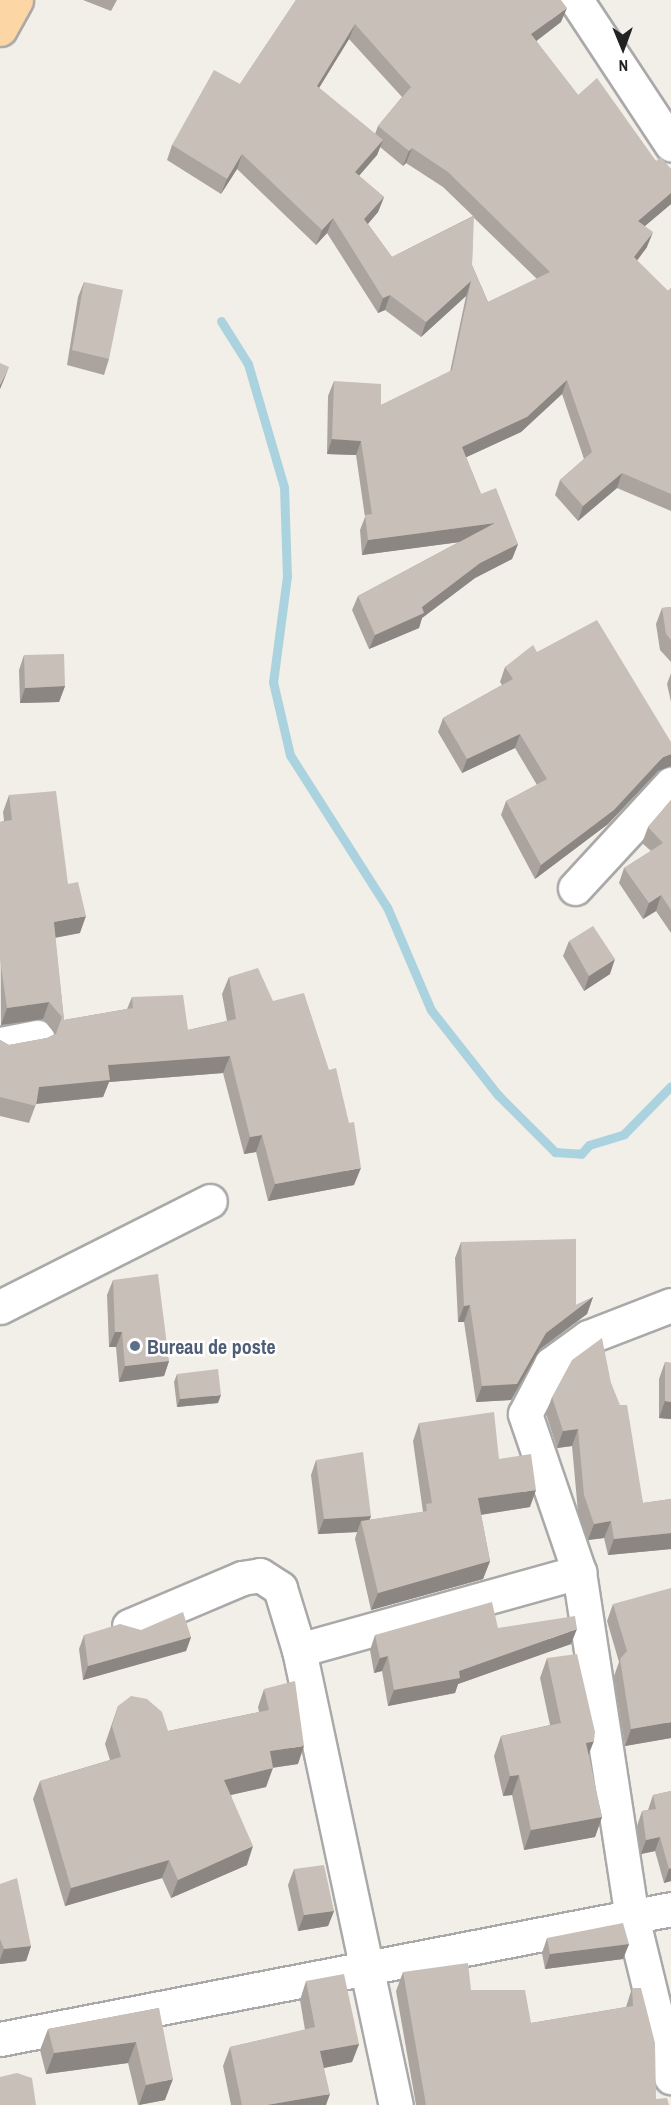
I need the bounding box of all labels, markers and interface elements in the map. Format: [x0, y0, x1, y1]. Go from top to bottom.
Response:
north arrow [593, 18, 653, 78]
text: N [618, 55, 628, 77]
place label: Bureau de poste [147, 1334, 275, 1358]
marker: Bureau de poste [128, 1339, 142, 1353]

